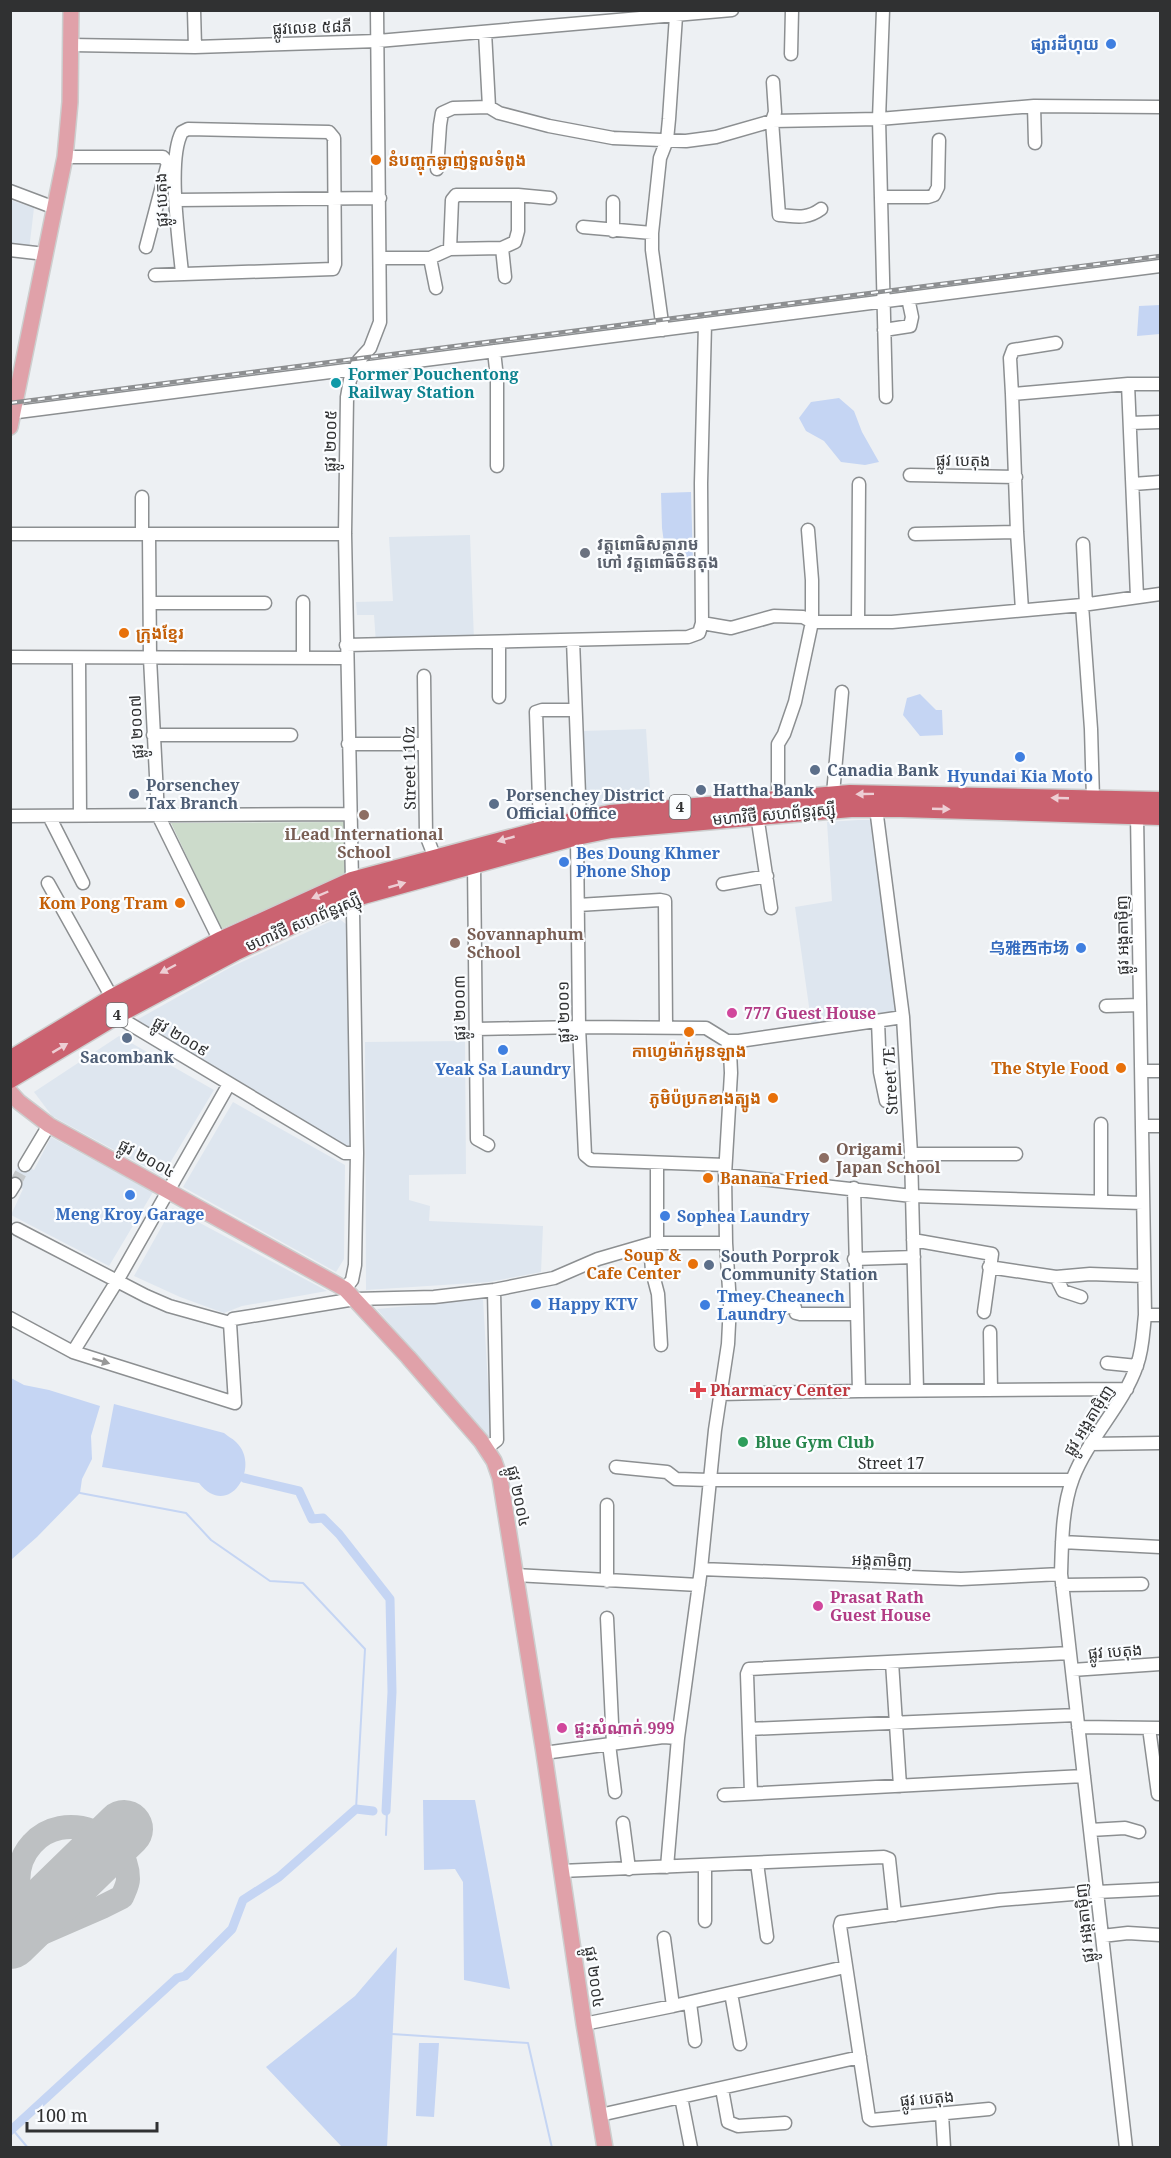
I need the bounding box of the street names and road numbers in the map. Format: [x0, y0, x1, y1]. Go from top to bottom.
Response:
street label: ផ្លូវលេខ ៥៨ភី [272, 15, 352, 43]
street label: ផ្លូវ បេតុង [149, 172, 177, 228]
street label: ផ្លូវ ២០០៥ [318, 410, 345, 472]
street label: ផ្លូវ បេតុង [935, 449, 991, 475]
street label: ផ្លូវ ២០០៧ [123, 694, 152, 760]
street label: Street 110z [397, 726, 421, 810]
road number: 4 [670, 795, 690, 819]
street label: មហាវិថី សហព័ន្ធរុស្ស៊ី [712, 798, 837, 834]
street label: មហាវិថី សហព័ន្ធរុស្ស៊ី [242, 888, 366, 960]
street label: ផ្លូវ អង្តតាម៉ិញ [1110, 895, 1137, 975]
street label: ផ្លូវ ២០០៣ [447, 975, 474, 1041]
street label: ផ្លូវ ២០០១ [551, 981, 578, 1043]
road number: 4 [106, 1003, 128, 1027]
street label: ផ្លូវ ២០០៩ [147, 1011, 213, 1065]
street label: Street 7E [877, 1047, 903, 1115]
street label: ផ្លូវ ២០០៤ [113, 1133, 179, 1186]
street label: ផ្លូវ អង្តតាម៉ិញ [1057, 1380, 1122, 1462]
street label: Street 17 [858, 1452, 924, 1474]
street label: ផ្លូវ ២០០៤ [498, 1463, 536, 1529]
street label: អង្គតាមិញ [851, 1548, 913, 1572]
street label: ផ្លូវ បេតុង [1087, 1638, 1143, 1668]
street label: ផ្លូវ អង្តតាម៉ិញ [1069, 1882, 1103, 1964]
street label: ផ្លូវ ២០០៤ [576, 1945, 610, 2010]
street label: ផ្លូវ បេតុង [899, 2085, 955, 2115]

